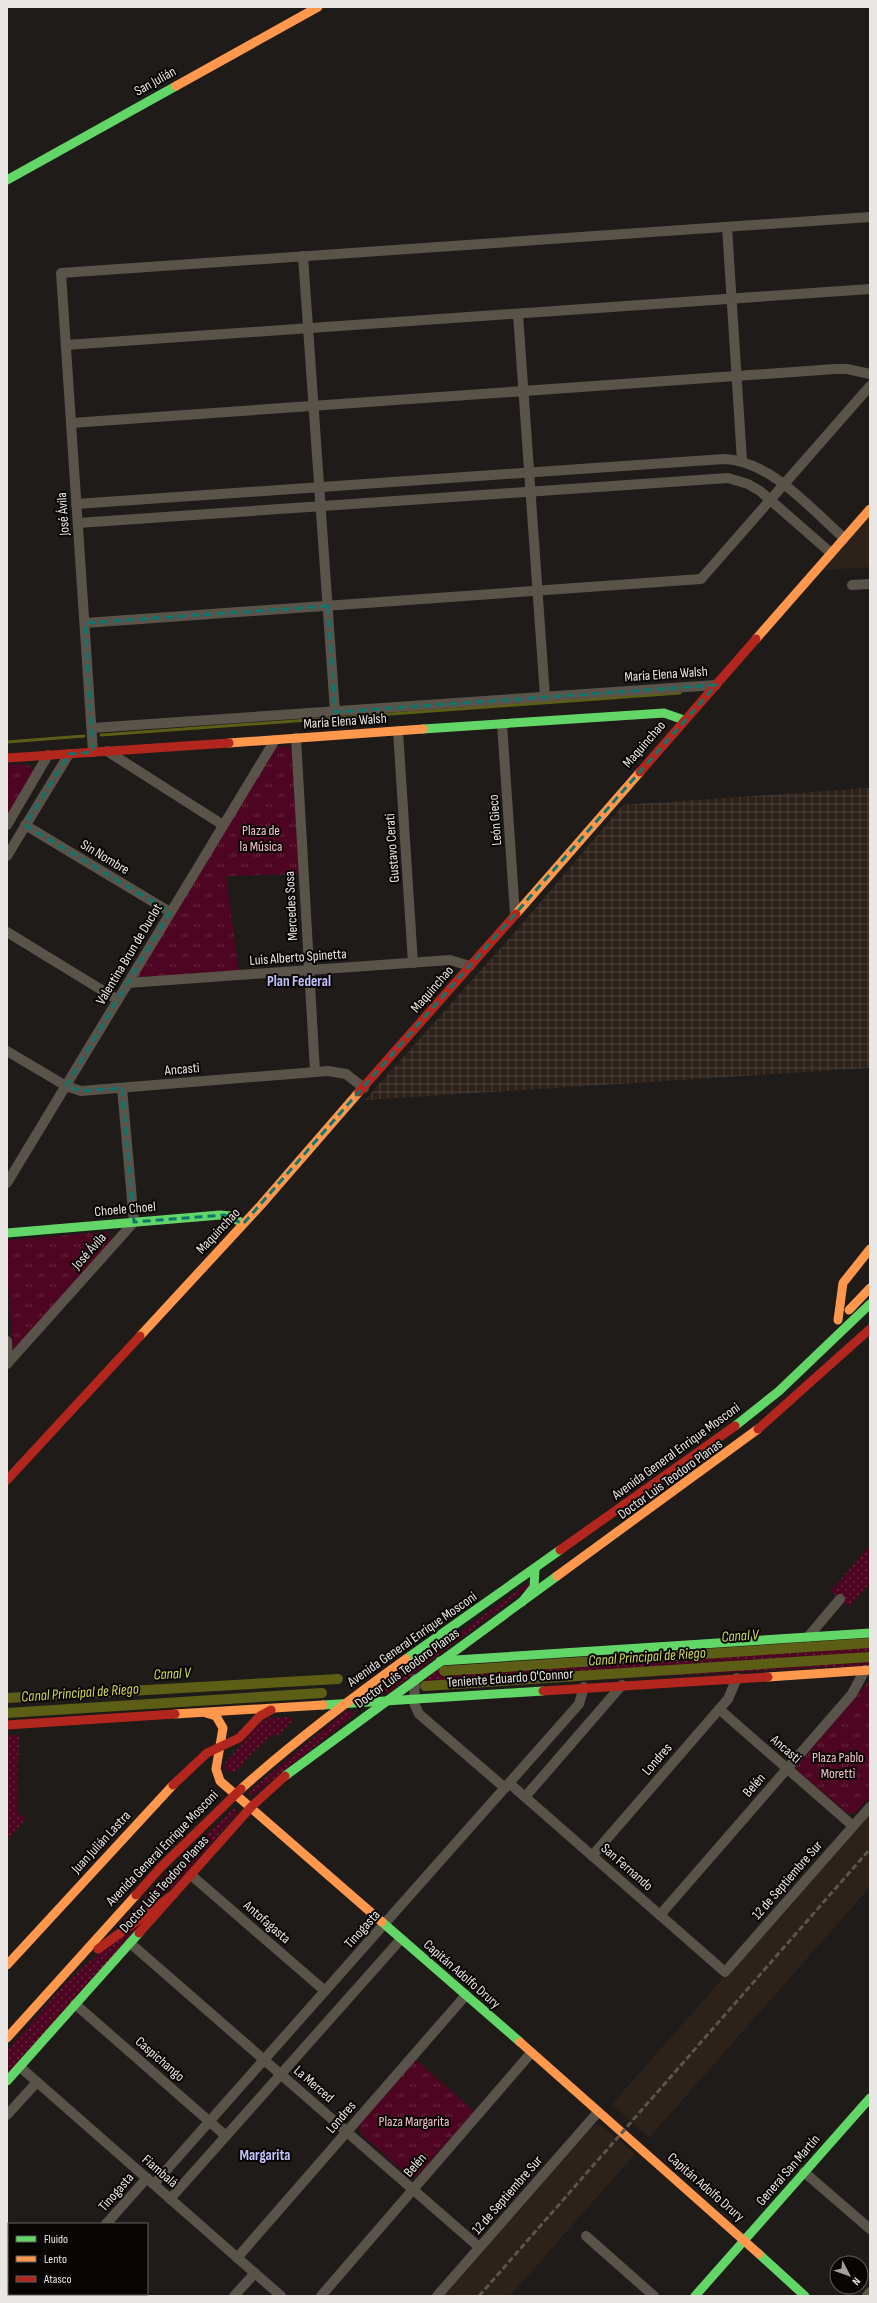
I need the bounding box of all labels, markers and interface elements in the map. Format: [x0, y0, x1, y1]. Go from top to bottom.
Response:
street label: San Julián [131, 63, 179, 99]
street label: José Ávila [53, 492, 73, 537]
street label: María Elena Walsh [624, 663, 708, 685]
street label: María Elena Walsh [303, 710, 387, 732]
street label: Maquinchao [619, 717, 669, 771]
street label: León Gieco [485, 794, 505, 846]
street label: Gustavo Cerati [381, 813, 403, 883]
park label: Plaza de la Música [240, 822, 282, 855]
street label: Sin Nombre [77, 836, 133, 878]
street label: Mercedes Sosa [281, 871, 301, 941]
street label: Valentina Brun de Duclot [92, 900, 166, 1008]
street label: Luis Alberto Spinetta [249, 945, 347, 969]
street label: Maquinchao [407, 962, 457, 1016]
district label: Plan Federal [267, 972, 331, 991]
street label: Ancasti [163, 1059, 200, 1079]
street label: Choele Choel [94, 1198, 156, 1220]
street label: Maquinchao [192, 1204, 244, 1258]
street label: José Ávila [67, 1229, 110, 1274]
street label: Avenida General Enrique Mosconi [608, 1399, 743, 1504]
street label: Doctor Luis Teodoro Planas [614, 1435, 726, 1523]
street label: Avenida General Enrique Mosconi [343, 1588, 480, 1691]
street label: Doctor Luis Teodoro Planas [351, 1624, 463, 1712]
water label: Canal V [721, 1625, 761, 1647]
water label: Canal Principal de Riego [588, 1643, 706, 1671]
water label: Canal V [153, 1663, 192, 1684]
street label: Teniente Eduardo O'Connor [446, 1665, 574, 1691]
water label: Canal Principal de Riego [21, 1679, 139, 1707]
street label: Ancasti [766, 1730, 805, 1767]
street label: Londres [638, 1739, 676, 1779]
park label: Plaza Pablo Moretti [812, 1749, 864, 1782]
street label: Belén [739, 1770, 769, 1800]
street label: Avenida General Enrique Mosconi [102, 1787, 222, 1910]
street label: Juan Julián Lastra [67, 1807, 134, 1877]
street label: Doctor Luis Teodoro Planas [116, 1832, 212, 1936]
street label: 12 de Septiembre Sur [748, 1837, 826, 1923]
street label: San Fernando [598, 1840, 657, 1894]
street label: Antofagasta [239, 1896, 294, 1947]
street label: Tinogasta [340, 1906, 384, 1952]
street label: Capitán Adolfo Drury [420, 1936, 504, 2012]
street label: Caspichango [132, 2033, 188, 2085]
street label: La Merced [290, 2062, 338, 2106]
street label: Londres [322, 2097, 360, 2137]
park label: Plaza Margarita [379, 2113, 449, 2130]
street label: General San Martín [753, 2131, 823, 2209]
district label: Margarita [240, 2146, 290, 2165]
street label: Capitán Adolfo Drury [664, 2149, 748, 2225]
street label: Belén [400, 2150, 430, 2180]
street label: Fiambalá [139, 2151, 181, 2191]
street label: 12 de Septiembre Sur [468, 2152, 546, 2238]
street label: Tinogasta [95, 2169, 137, 2215]
legend [8, 2223, 148, 2295]
text: Fluido [44, 2232, 68, 2247]
text: Lento [44, 2252, 67, 2267]
north arrow [829, 2255, 869, 2295]
text: Atasco [43, 2272, 71, 2287]
text: N [849, 2275, 863, 2288]

